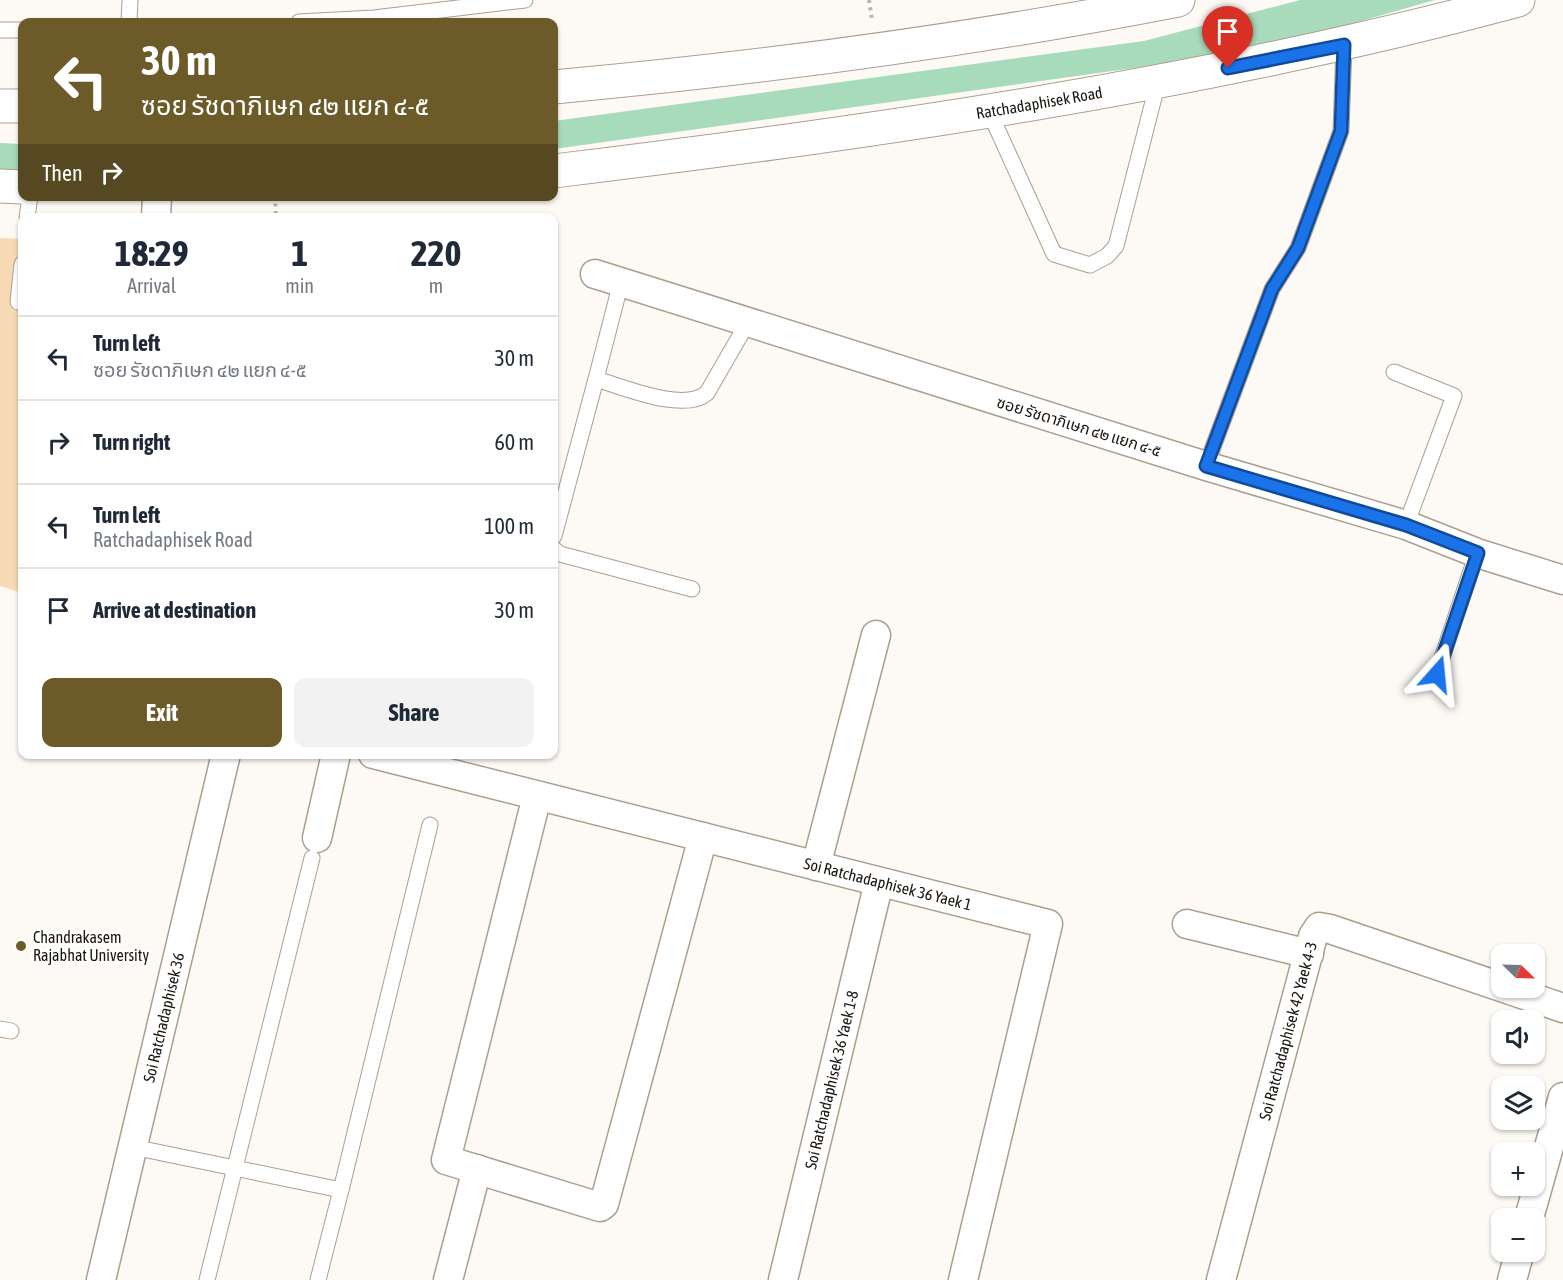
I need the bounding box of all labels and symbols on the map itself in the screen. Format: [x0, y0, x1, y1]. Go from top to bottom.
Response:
pin [1202, 6, 1253, 68]
street label: Ratchadaphisek Road [975, 83, 1104, 122]
street label: ซอย รัชดาภิเษก ๔๒ แยก ๔-๕ [995, 392, 1163, 460]
position arrow [1405, 642, 1469, 706]
street label: Soi Ratchadaphisek 36 Yaek 1 [802, 854, 974, 913]
place label: Chandrakasem Rajabhat University [33, 928, 149, 965]
marker: Chandrakasem Rajabhat University [14, 939, 28, 953]
street label: Soi Ratchadaphisek 42 Yaek 4-3 [1255, 940, 1320, 1122]
north arrow [1491, 944, 1545, 998]
street label: Soi Ratchadaphisek 36 [139, 951, 188, 1084]
street label: Soi Ratchadaphisek 36 Yaek 1-8 [801, 989, 862, 1171]

